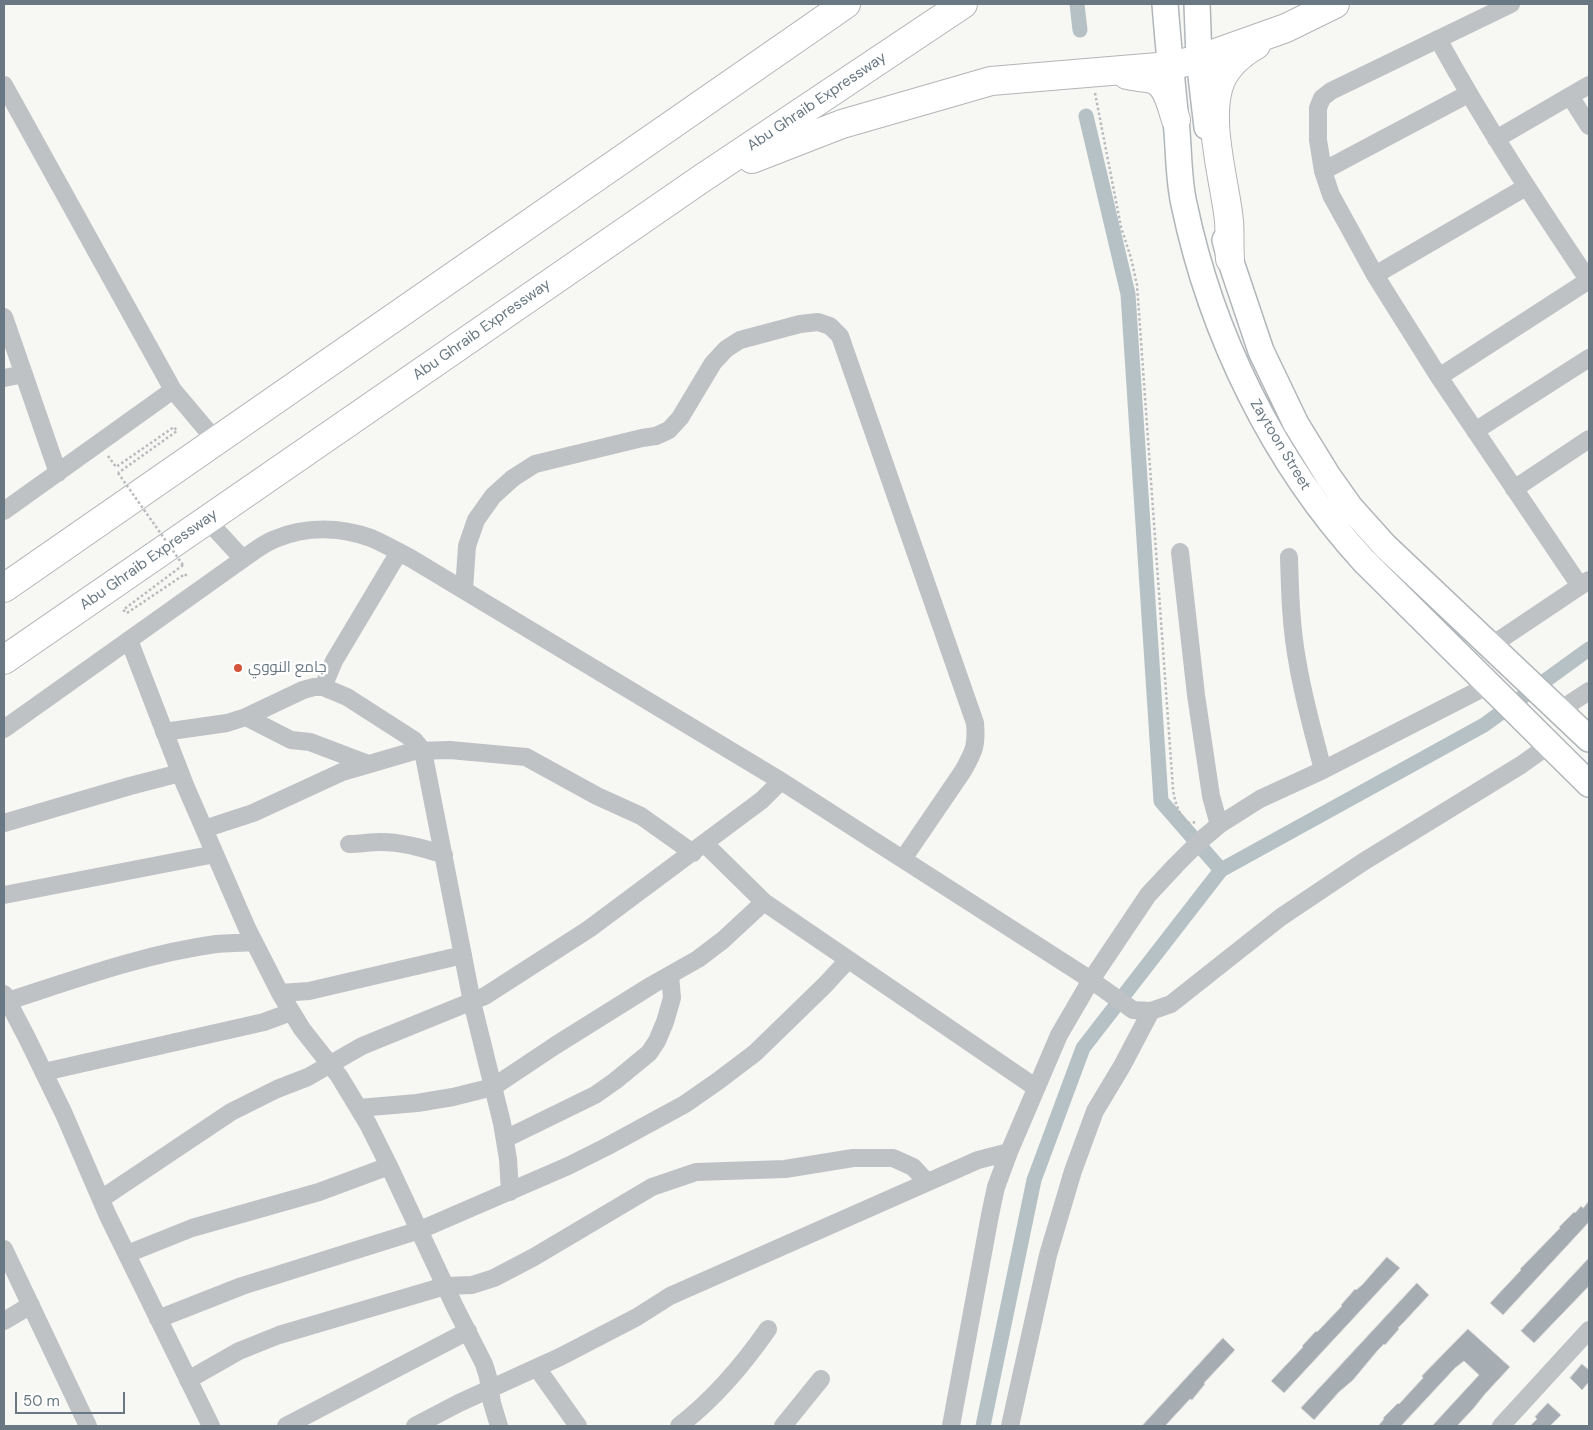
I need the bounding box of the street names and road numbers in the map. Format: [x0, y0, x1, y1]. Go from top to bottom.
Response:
street label: Abu Ghraib Expressway [744, 49, 890, 155]
street label: Abu Ghraib Expressway [410, 276, 554, 384]
street label: Zaytoon Street [1246, 396, 1314, 494]
street label: Abu Ghraib Expressway [77, 506, 221, 614]

